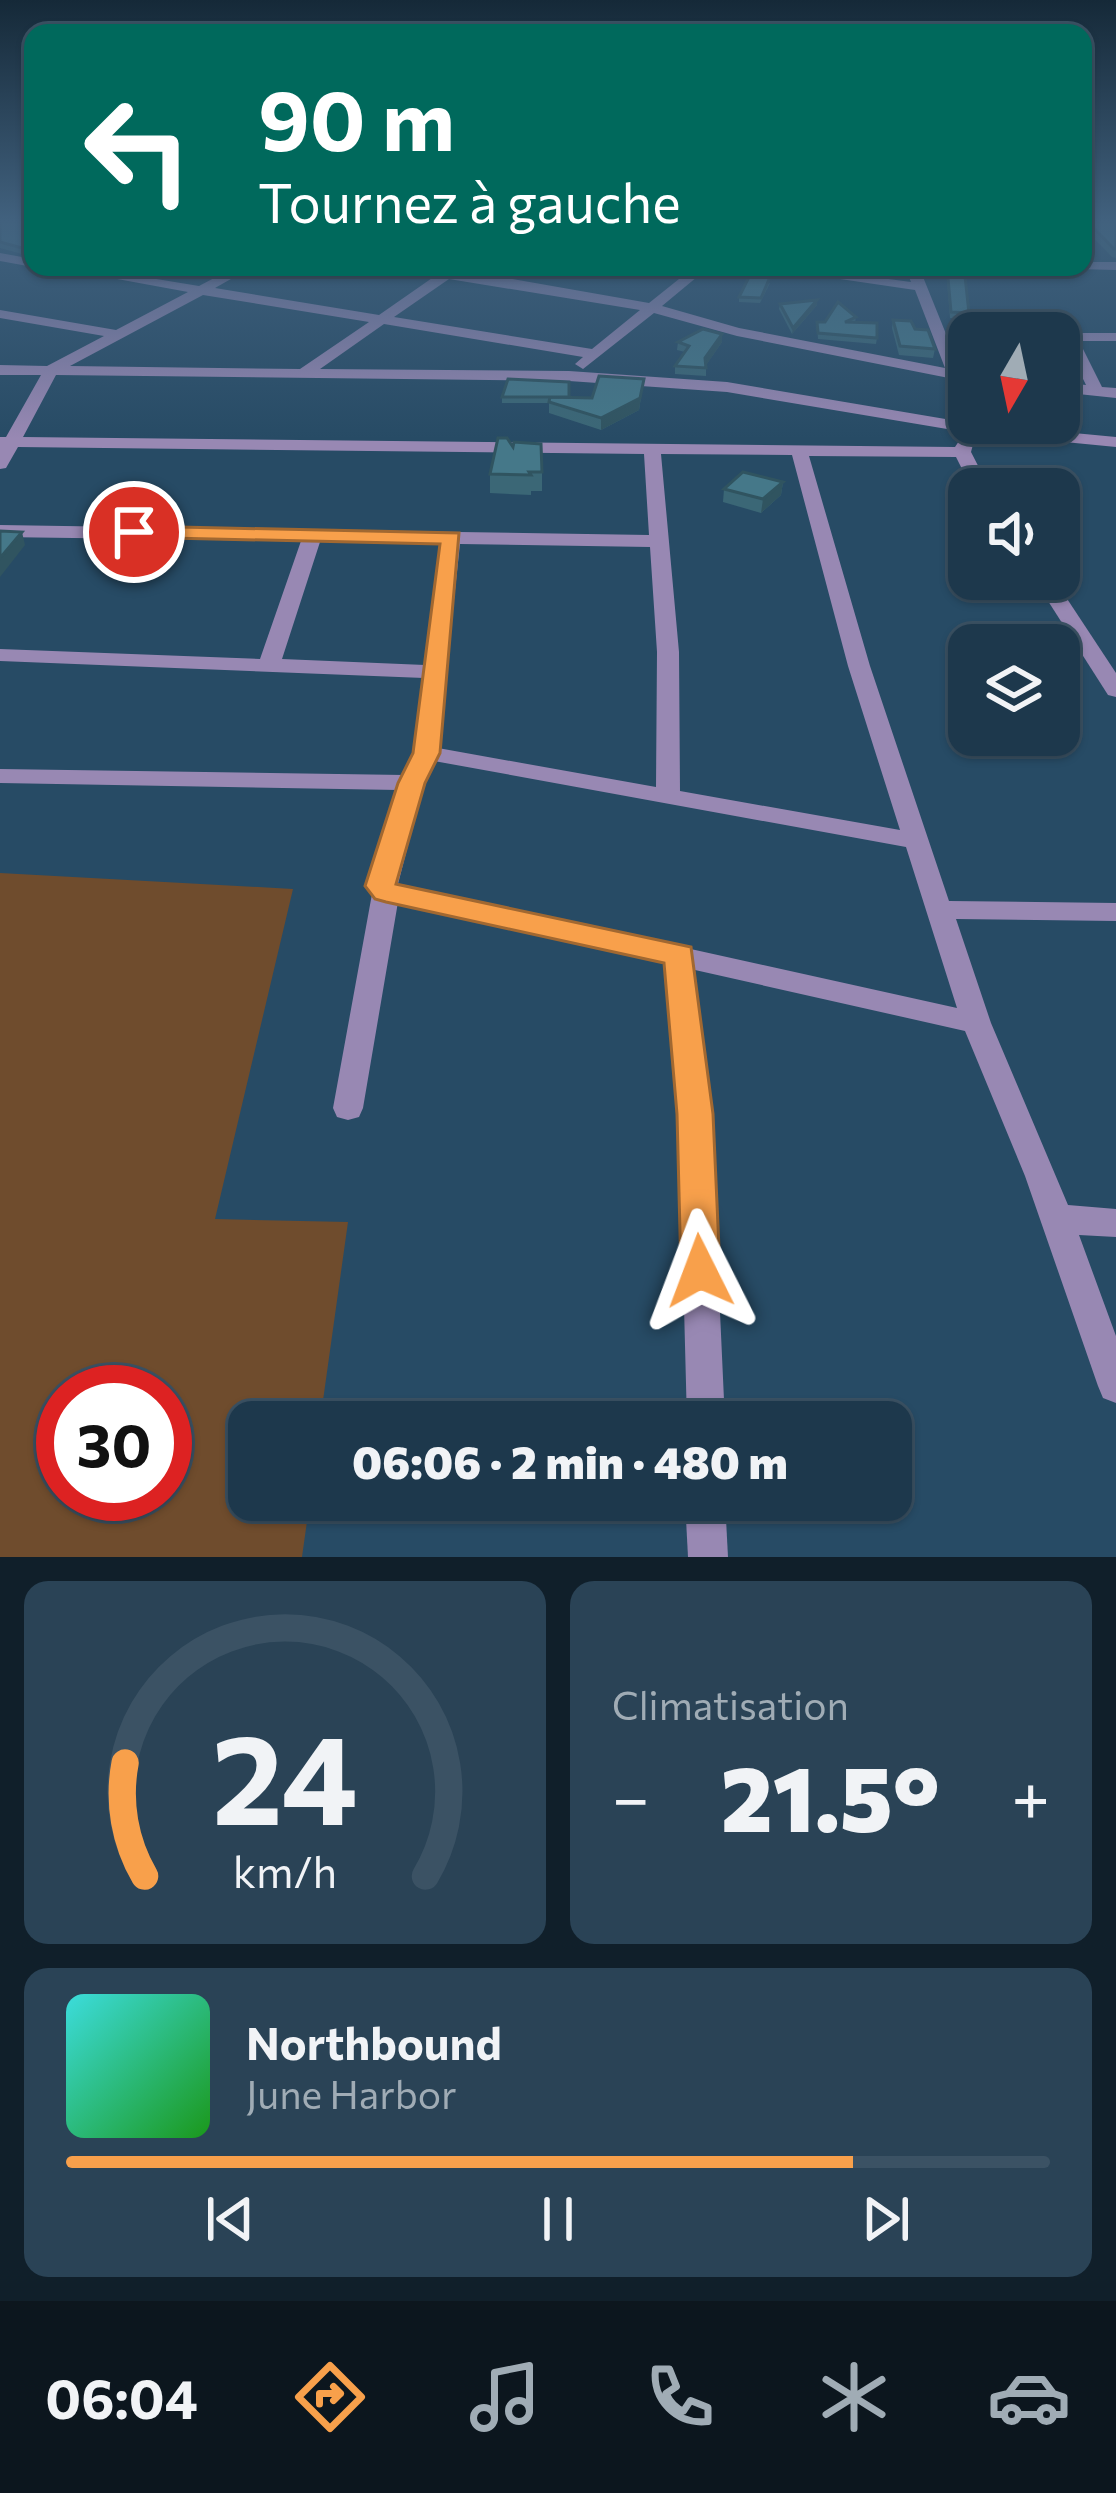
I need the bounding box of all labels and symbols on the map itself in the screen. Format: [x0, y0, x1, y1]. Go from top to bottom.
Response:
north arrow [948, 312, 1080, 444]
pin [83, 481, 185, 583]
position arrow [637, 1208, 763, 1334]
speed limit sign: 30 [36, 1365, 192, 1521]

